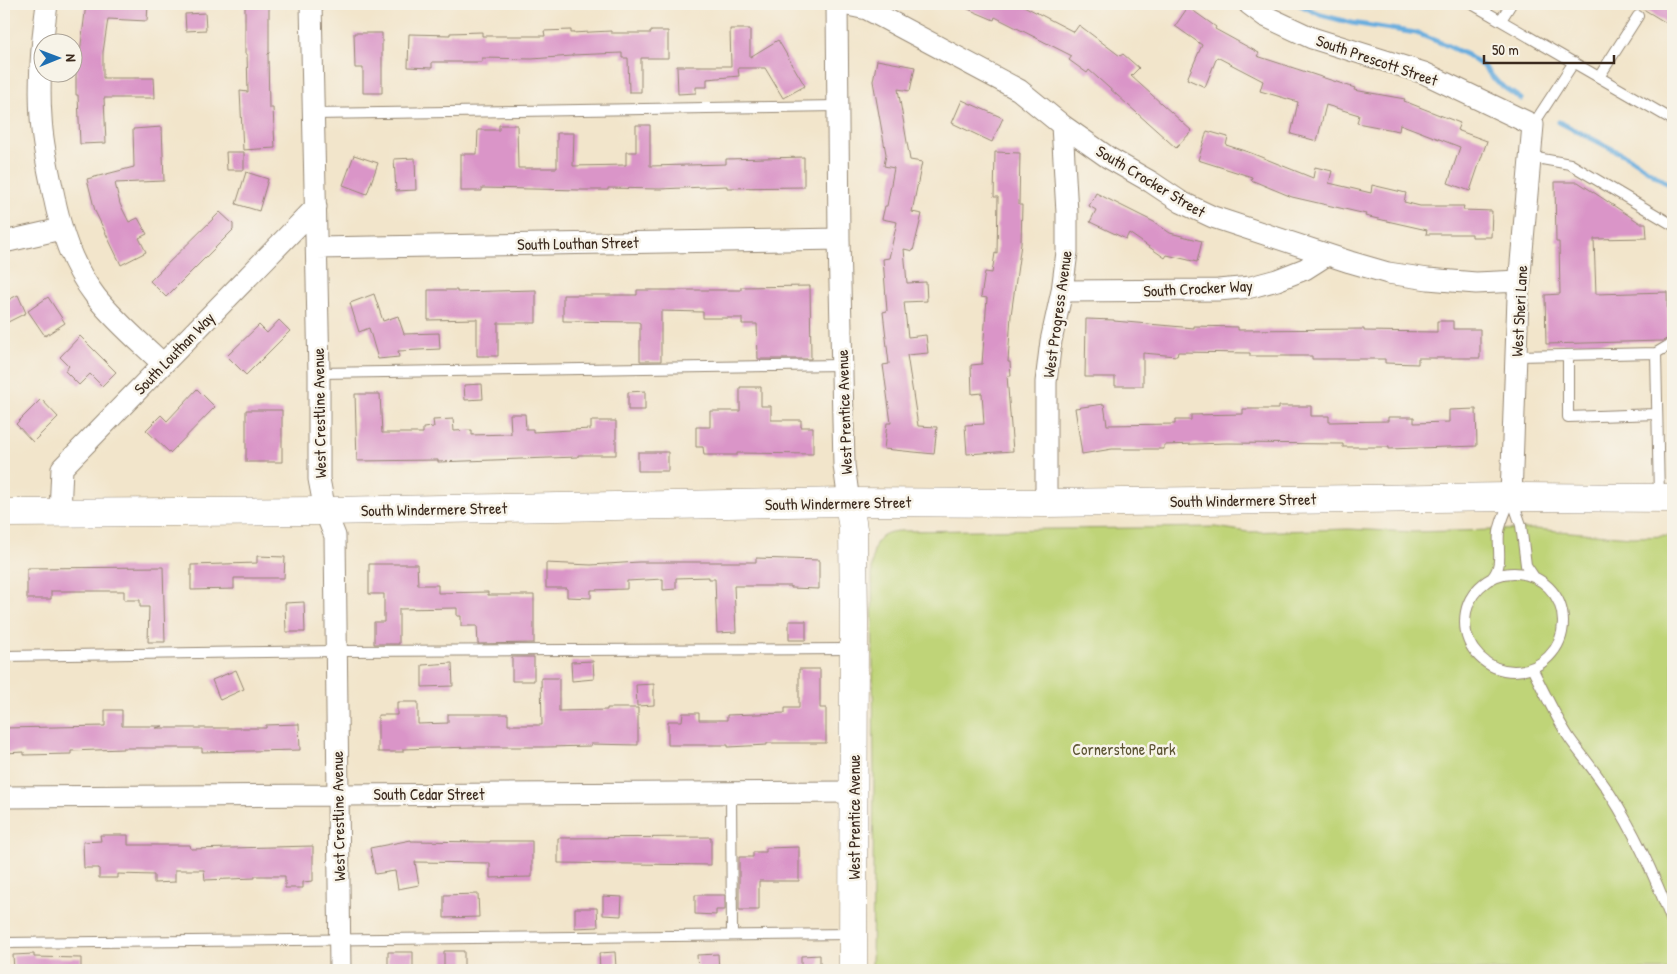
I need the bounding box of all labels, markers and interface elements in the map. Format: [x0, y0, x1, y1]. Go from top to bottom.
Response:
street label: South Prescott Street [1313, 29, 1441, 91]
north arrow [32, 32, 82, 82]
scale bar [1484, 32, 1614, 64]
text: 50 m [1492, 39, 1519, 60]
text: N [62, 54, 81, 62]
street label: South Crocker Street [1092, 140, 1210, 223]
street label: South Louthan Street [517, 231, 639, 255]
street label: West Progress Avenue [1037, 248, 1077, 379]
street label: West Sheri Lane [1506, 264, 1532, 357]
street label: South Crocker Way [1143, 274, 1253, 302]
street label: South Louthan Way [129, 307, 219, 399]
street label: West Crestline Avenue [307, 347, 331, 478]
street label: West Prentice Avenue [831, 349, 857, 475]
street label: South Windermere Street [1170, 488, 1317, 512]
street label: South Windermere Street [765, 491, 912, 515]
street label: South Windermere Street [361, 497, 508, 521]
park label: Cornerstone Park [1072, 738, 1176, 760]
street label: West Crestline Avenue [326, 750, 350, 881]
street label: West Prentice Avenue [843, 754, 865, 879]
street label: South Cedar Street [374, 783, 485, 805]

